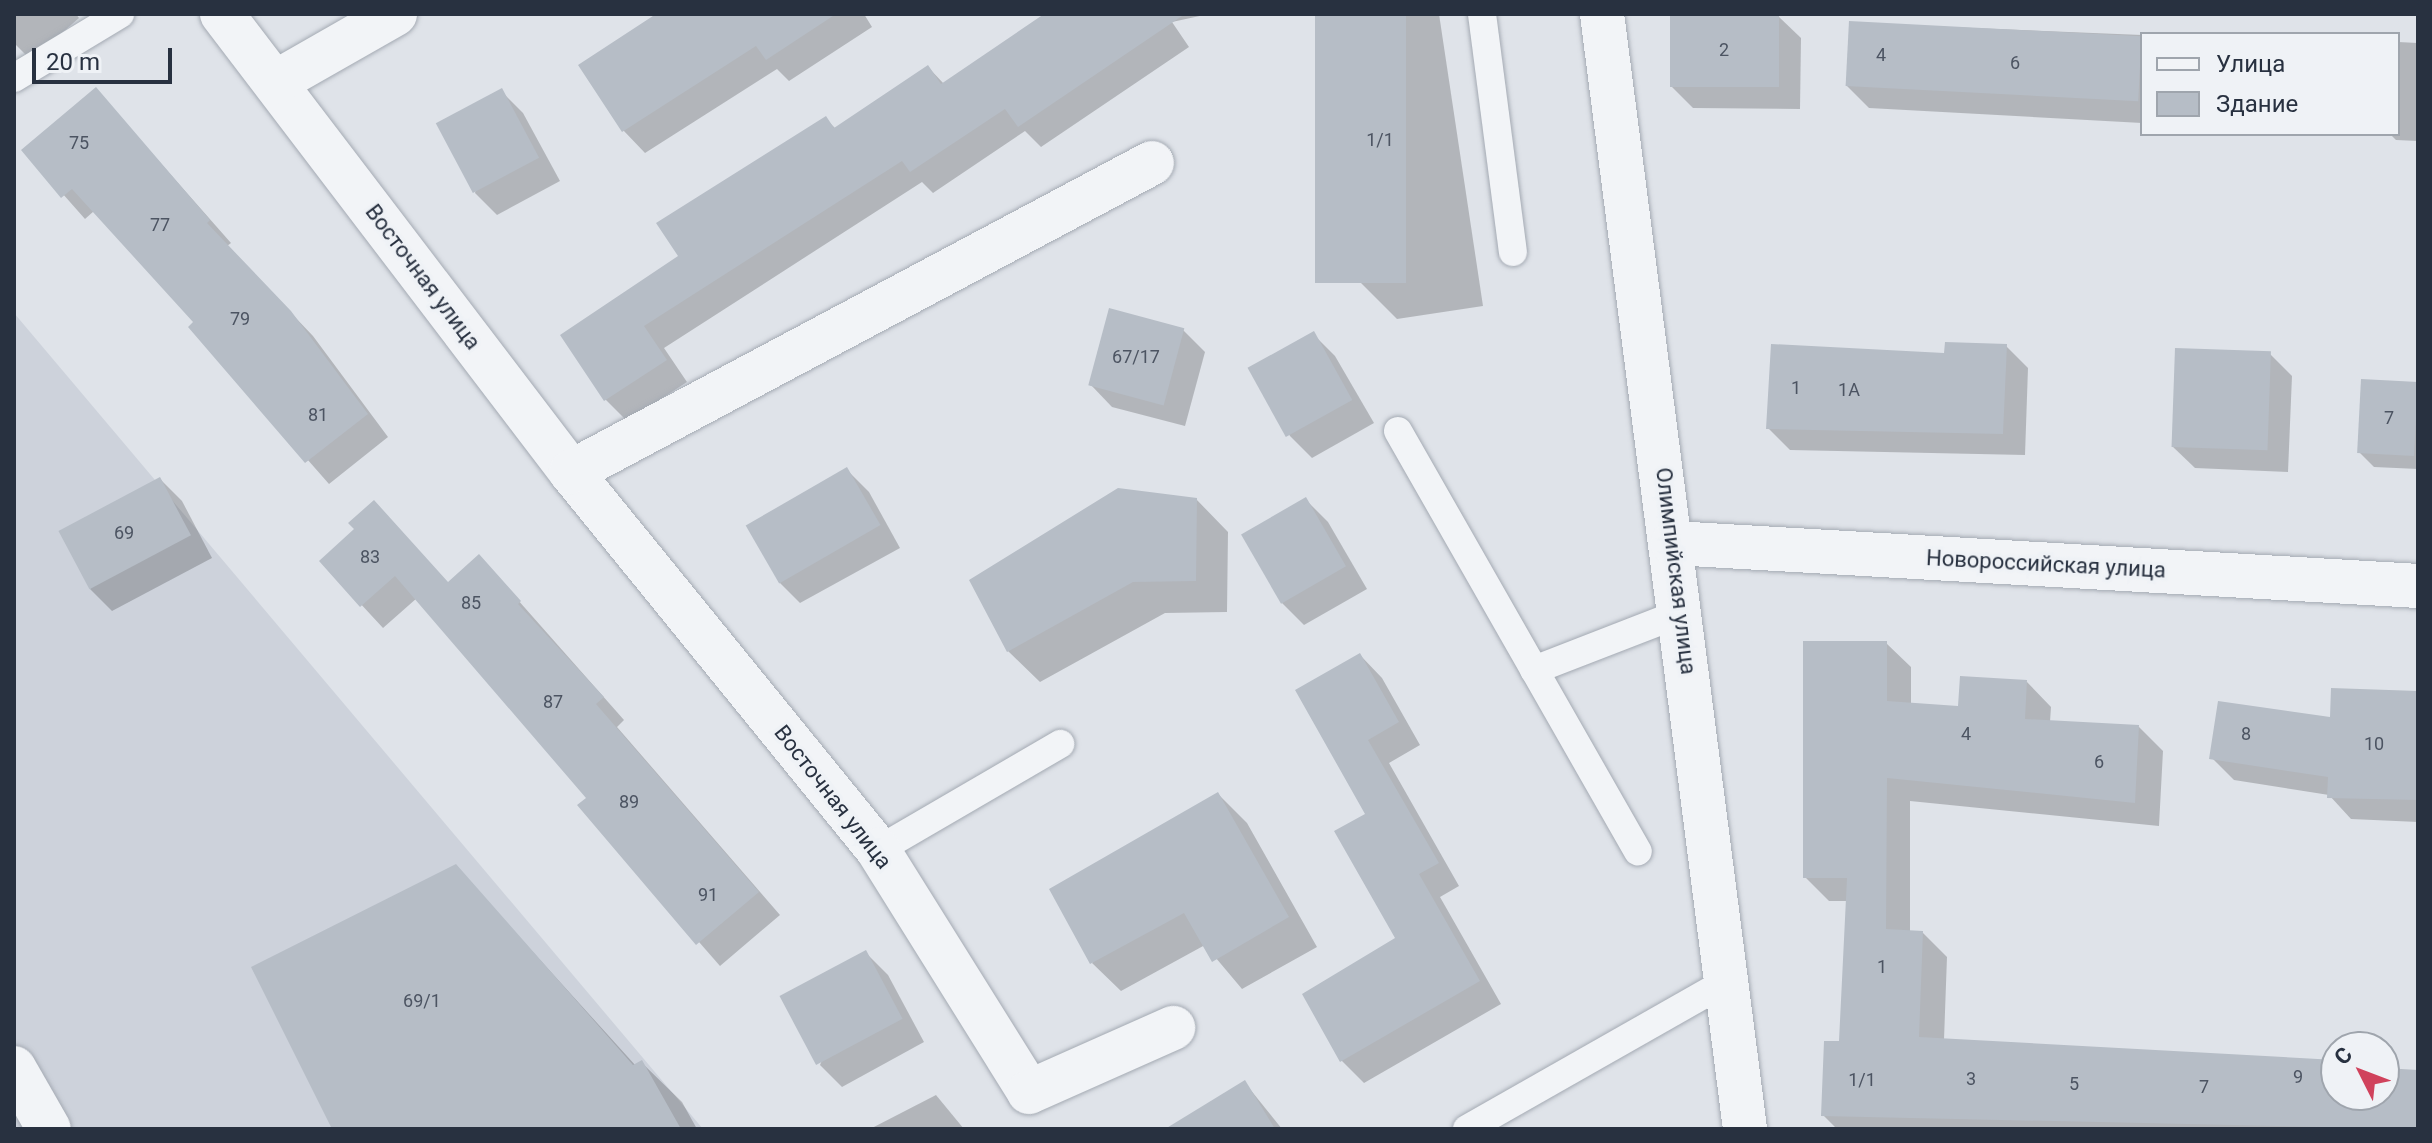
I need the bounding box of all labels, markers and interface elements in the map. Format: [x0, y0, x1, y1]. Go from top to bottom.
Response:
scale bar [36, 32, 176, 82]
legend [2140, 32, 2400, 136]
house number: 2 [1719, 39, 1729, 61]
house number: 4 [1876, 44, 1886, 66]
text: 20 m [46, 48, 100, 76]
text: Улица [2216, 50, 2285, 78]
house number: 6 [2010, 52, 2020, 74]
text: Здание [2216, 90, 2298, 118]
house number: 1/1 [1366, 129, 1394, 151]
house number: 75 [69, 132, 89, 154]
street label: Восточная улица [360, 199, 486, 355]
house number: 77 [150, 214, 170, 236]
house number: 79 [230, 308, 250, 330]
house number: 67/17 [1112, 346, 1160, 368]
house number: 1 [1791, 377, 1801, 399]
house number: 1А [1838, 379, 1860, 401]
house number: 81 [308, 404, 328, 426]
house number: 7 [2384, 407, 2394, 429]
street label: Олимпийская улица [1650, 466, 1702, 676]
house number: 69 [114, 522, 134, 544]
street label: Новороссийская улица [1925, 545, 2167, 583]
house number: 83 [360, 546, 380, 568]
house number: 85 [461, 592, 481, 614]
house number: 87 [543, 691, 563, 713]
street label: Восточная улица [769, 720, 897, 874]
house number: 4 [1961, 723, 1971, 745]
house number: 8 [2241, 723, 2251, 745]
house number: 10 [2364, 733, 2384, 755]
house number: 6 [2094, 751, 2104, 773]
house number: 89 [619, 791, 639, 813]
house number: 91 [698, 884, 718, 906]
house number: 1 [1877, 956, 1887, 978]
house number: 69/1 [403, 990, 441, 1012]
north arrow [2320, 1031, 2400, 1111]
text: С [2329, 1042, 2357, 1070]
house number: 9 [2293, 1066, 2303, 1088]
house number: 3 [1966, 1068, 1976, 1090]
house number: 1/1 [1848, 1069, 1876, 1091]
house number: 5 [2069, 1073, 2079, 1095]
house number: 7 [2199, 1076, 2209, 1098]

